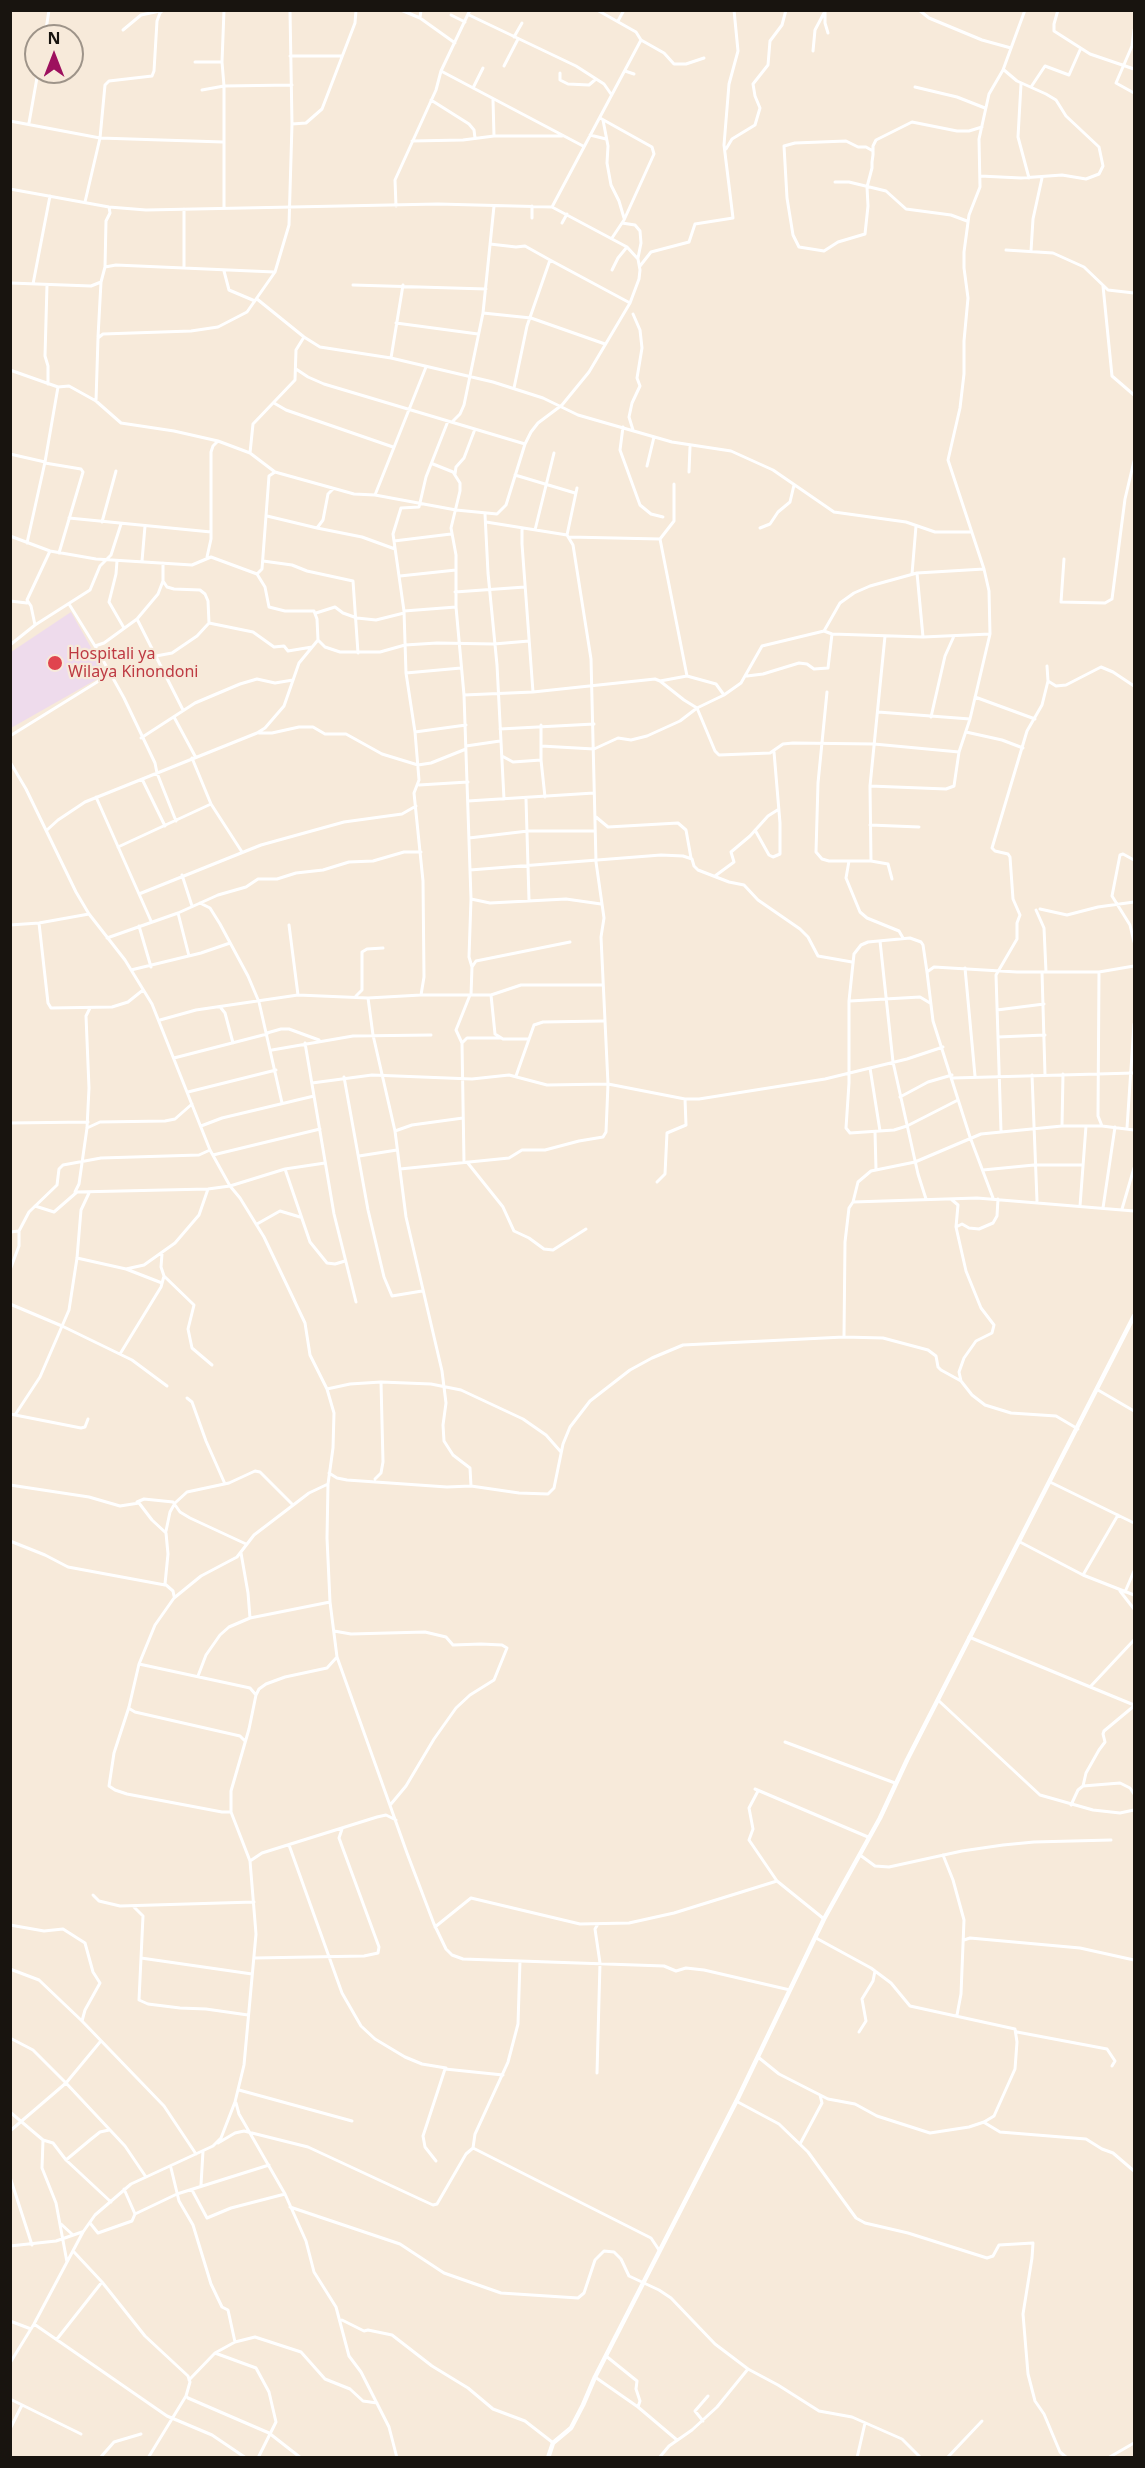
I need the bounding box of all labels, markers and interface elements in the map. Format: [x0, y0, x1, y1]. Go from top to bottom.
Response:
north arrow [24, 24, 84, 84]
text: N [47, 27, 61, 49]
place label: Hospitali ya Wilaya Kinondoni [68, 644, 198, 682]
marker: Hospitali ya Wilaya Kinondoni [46, 654, 64, 672]

